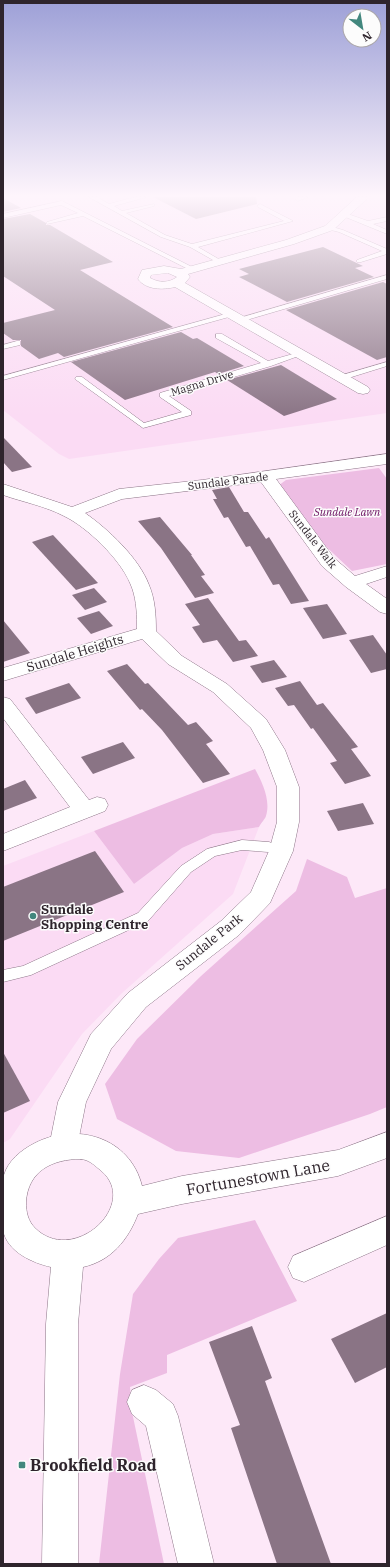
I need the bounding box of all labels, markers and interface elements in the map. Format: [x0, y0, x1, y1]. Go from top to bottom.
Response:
north arrow [342, 8, 382, 48]
text: N [360, 28, 374, 45]
street label: Magna Drive [169, 367, 235, 399]
street label: Sundale Parade [187, 469, 269, 493]
park label: Sundale Lawn [313, 505, 381, 519]
street label: Sundale Walk [286, 507, 341, 572]
street label: Sundale Heights [25, 630, 125, 676]
place label: Sundale Shopping Centre [41, 901, 148, 933]
street label: Sundale Park [172, 910, 246, 974]
marker: Sundale Shopping Centre [28, 911, 38, 921]
street label: Fortunestown Lane [185, 1155, 331, 1199]
place label: Brookfield Road [30, 1455, 157, 1475]
marker: Brookfield Road [17, 1460, 27, 1470]

